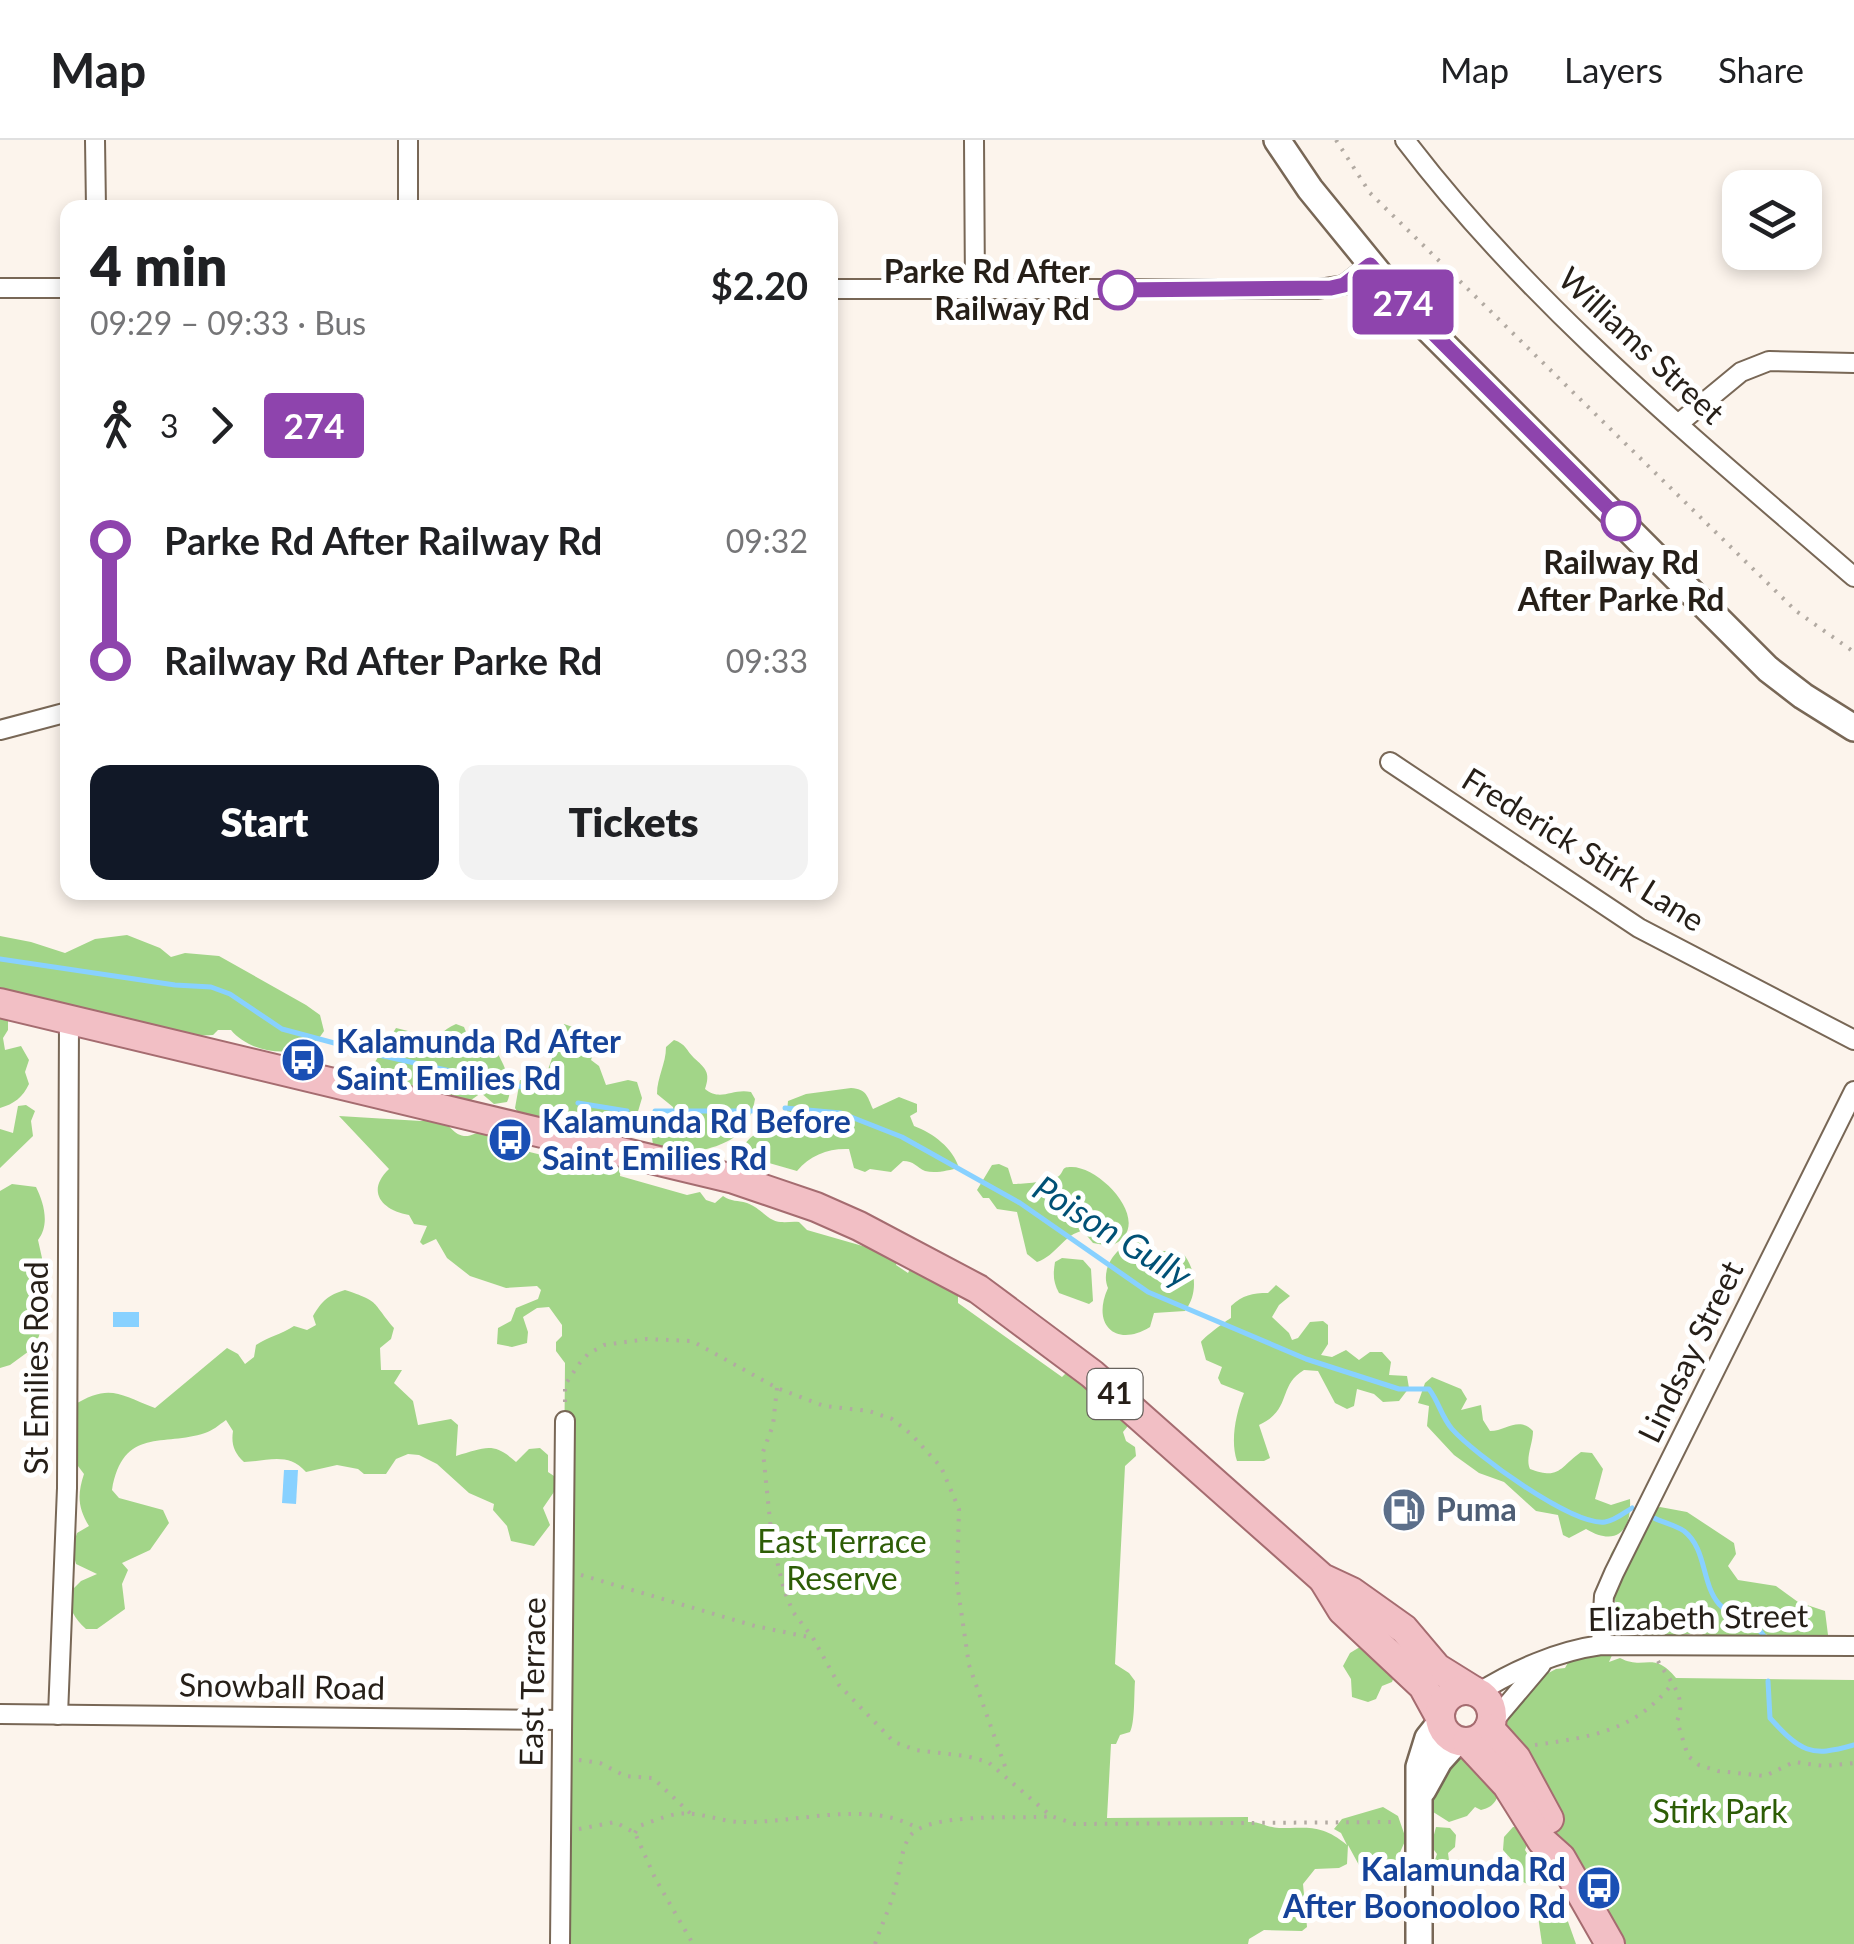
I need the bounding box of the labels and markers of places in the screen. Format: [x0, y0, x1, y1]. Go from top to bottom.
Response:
place label: Parke Rd After Railway Rd [884, 251, 1090, 327]
marker: Parke Rd After Railway Rd [1099, 271, 1137, 309]
marker: Railway Rd After Parke Rd [1602, 502, 1640, 540]
place label: Railway Rd After Parke Rd [1517, 542, 1724, 618]
place label: Kalamunda Rd After Saint Emilies Rd [336, 1021, 621, 1097]
bus stop icon: Kalamunda Rd After Saint Emilies Rd [280, 1037, 326, 1083]
place label: Kalamunda Rd Before Saint Emilies Rd [542, 1101, 851, 1177]
bus stop icon: Kalamunda Rd Before Saint Emilies Rd [487, 1117, 533, 1163]
fuel station icon: Puma [1381, 1487, 1427, 1533]
place label: Puma [1436, 1489, 1517, 1528]
place label: Kalamunda Rd After Boonooloo Rd [1282, 1849, 1566, 1925]
bus stop icon: Kalamunda Rd After Boonooloo Rd [1576, 1865, 1622, 1911]

